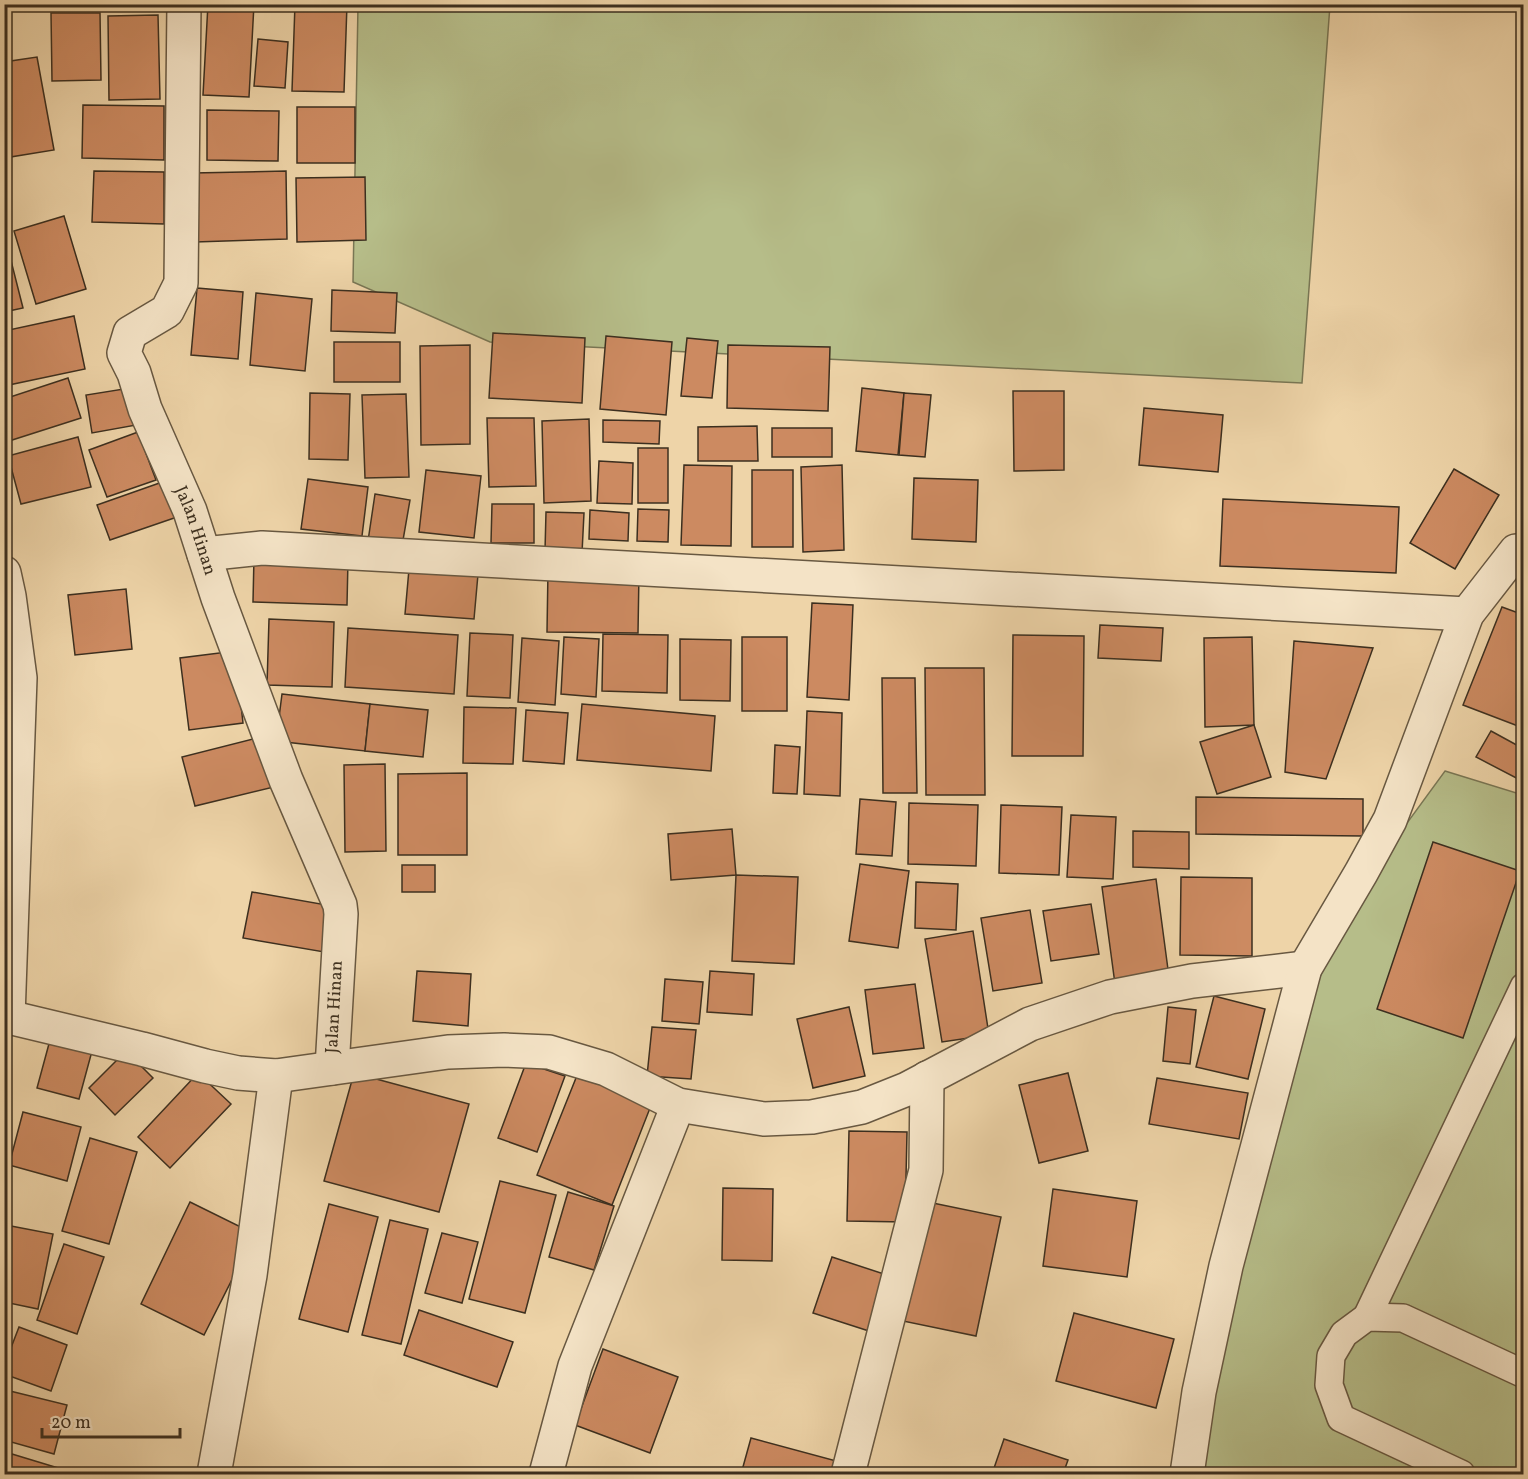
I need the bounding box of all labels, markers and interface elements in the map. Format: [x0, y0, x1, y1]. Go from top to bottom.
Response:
street label: Jalan Hinan [168, 482, 222, 579]
street label: Jalan Hinan [320, 960, 350, 1054]
scale bar [42, 1401, 180, 1439]
text: 20 m [51, 1411, 91, 1436]

